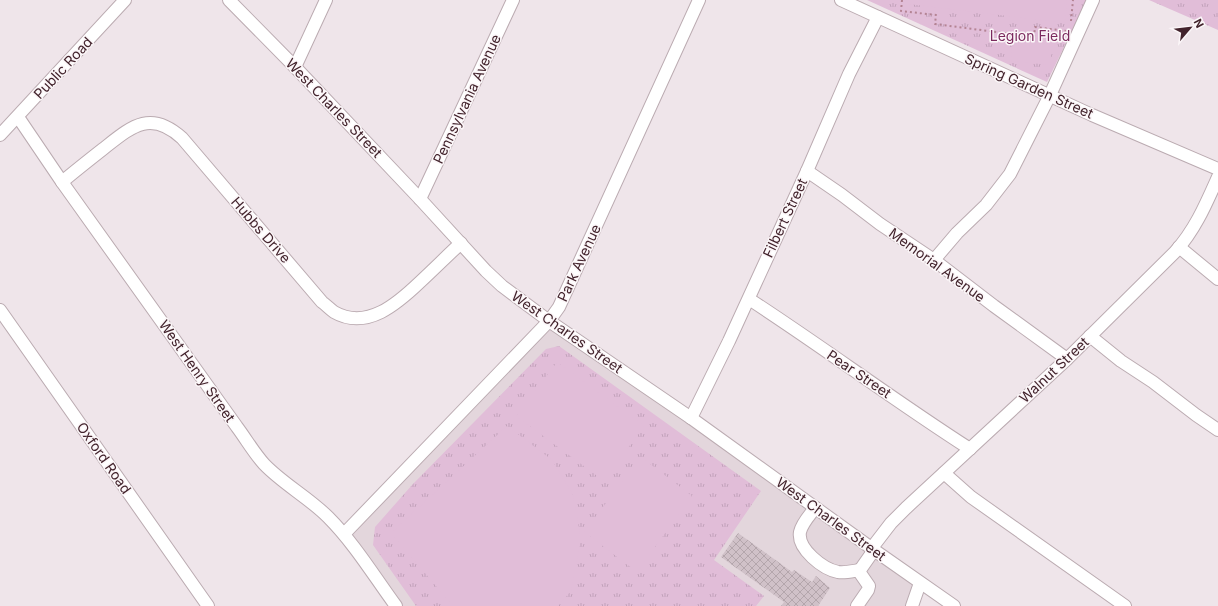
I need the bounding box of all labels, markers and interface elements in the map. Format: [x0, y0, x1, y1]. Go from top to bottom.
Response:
north arrow [1170, 8, 1210, 48]
text: N [1191, 16, 1207, 30]
park label: Legion Field [990, 27, 1070, 44]
street label: Pennsylvania Avenue [429, 31, 504, 166]
street label: Public Road [30, 33, 96, 102]
street label: Spring Garden Street [962, 50, 1097, 122]
street label: West Charles Street [283, 54, 386, 161]
street label: Filbert Street [759, 175, 810, 260]
street label: Hubbs Drive [228, 193, 295, 266]
street label: Park Avenue [553, 222, 604, 304]
street label: Memorial Avenue [886, 224, 989, 305]
street label: West Charles Street [509, 287, 626, 376]
street label: West Henry Street [156, 316, 239, 425]
street label: Walnut Street [1015, 333, 1092, 406]
street label: Pear Street [824, 346, 895, 401]
street label: Oxford Road [74, 419, 135, 497]
street label: West Charles Street [773, 473, 890, 564]

